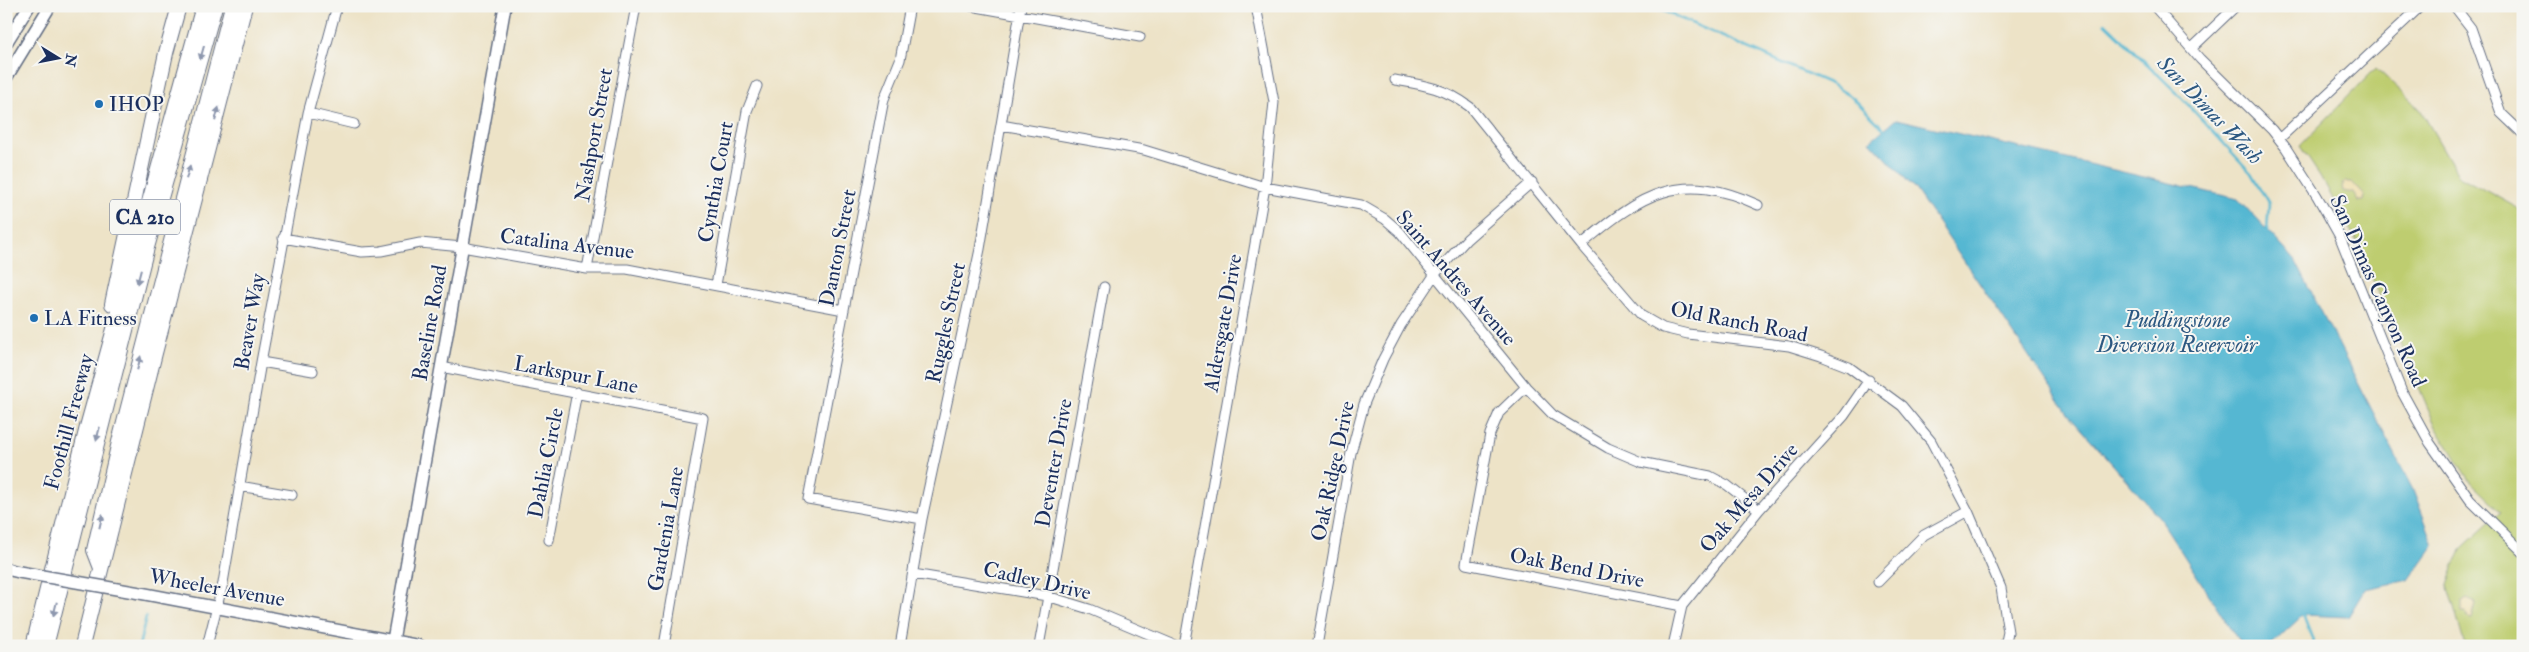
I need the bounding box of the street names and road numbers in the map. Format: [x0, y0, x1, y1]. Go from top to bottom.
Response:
street label: Nashport Street [569, 66, 619, 204]
street label: Cynthia Court [692, 119, 740, 245]
street label: Danton Street [813, 187, 863, 309]
street label: San Dimas Canyon Road [2323, 191, 2433, 392]
road number: CA 210 [110, 200, 180, 234]
street label: Saint Andres Avenue [1390, 205, 1523, 352]
street label: Catalina Avenue [498, 222, 636, 266]
street label: Aldersgate Drive [1197, 252, 1248, 395]
street label: Ruggles Street [920, 260, 972, 386]
street label: Baseline Road [407, 262, 454, 383]
street label: Beaver Way [228, 271, 272, 373]
street label: Old Ranch Road [1668, 295, 1811, 349]
street label: Foothill Freeway [38, 350, 100, 493]
street label: Larkspur Lane [512, 350, 641, 400]
street label: Deventer Drive [1029, 396, 1079, 529]
street label: Oak Ridge Drive [1305, 398, 1361, 544]
street label: Dahlia Circle [522, 405, 570, 520]
street label: Oak Mesa Drive [1694, 437, 1804, 559]
street label: Gardenia Lane [642, 464, 690, 593]
street label: Oak Bend Drive [1507, 542, 1647, 594]
street label: Cadley Drive [980, 555, 1094, 607]
street label: Wheeler Avenue [146, 563, 287, 613]

